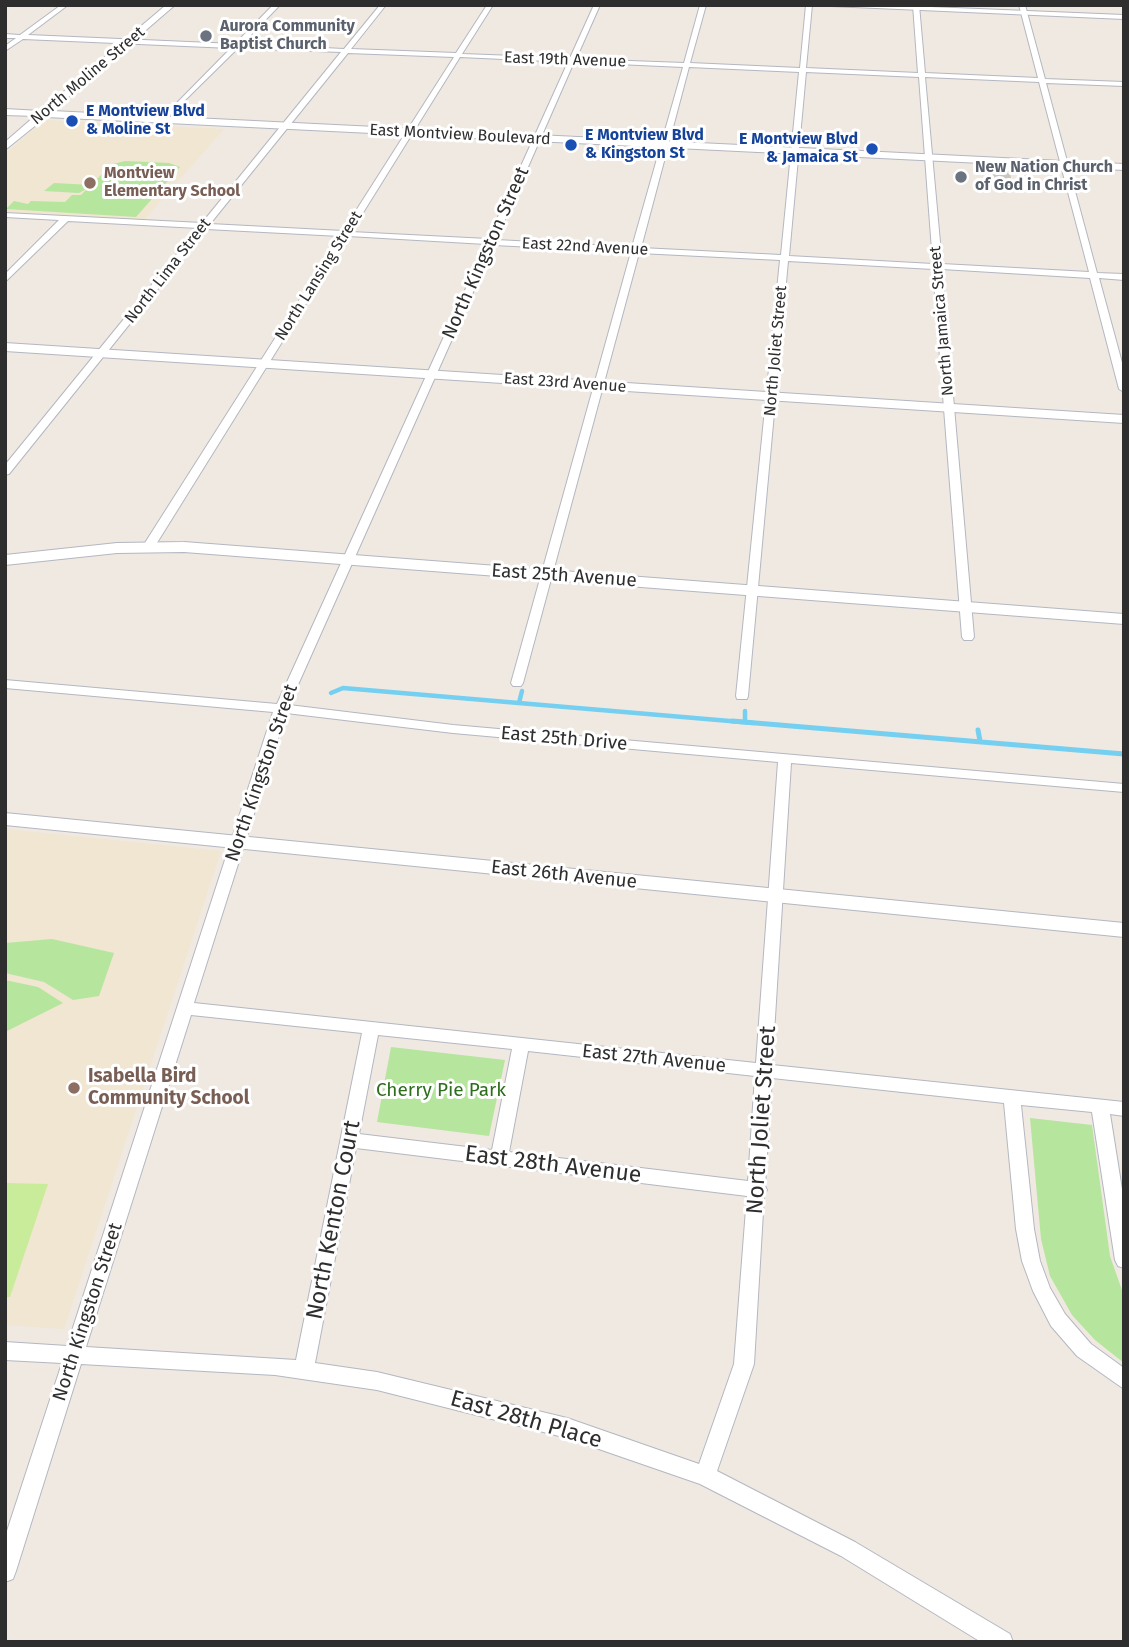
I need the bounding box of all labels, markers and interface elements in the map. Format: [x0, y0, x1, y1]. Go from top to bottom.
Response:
place label: Aurora Community Baptist Church [220, 17, 355, 55]
street label: North Moline Street [27, 23, 149, 129]
marker: Aurora Community Baptist Church [198, 28, 214, 44]
street label: East 19th Avenue [504, 48, 626, 72]
place label: E Montview Blvd & Moline St [86, 102, 205, 140]
marker: E Montview Blvd & Moline St [64, 113, 80, 129]
street label: East Montview Boulevard [369, 121, 551, 149]
place label: E Montview Blvd & Kingston St [585, 126, 704, 164]
place label: E Montview Blvd & Jamaica St [739, 130, 858, 168]
marker: E Montview Blvd & Kingston St [563, 137, 579, 153]
marker: E Montview Blvd & Jamaica St [864, 141, 880, 157]
place label: New Nation Church of God in Christ [975, 158, 1113, 196]
street label: North Kingston Street [438, 163, 534, 343]
place label: Montview Elementary School [104, 164, 240, 202]
marker: New Nation Church of God in Christ [953, 169, 969, 185]
marker: Montview Elementary School [82, 175, 98, 191]
street label: North Lansing Street [271, 208, 367, 344]
street label: North Lima Street [121, 215, 215, 327]
street label: East 22nd Avenue [521, 234, 649, 260]
street label: North Jamaica Street [926, 245, 958, 397]
street label: North Joliet Street [761, 285, 791, 417]
street label: East 23rd Avenue [503, 369, 627, 397]
street label: East 25th Avenue [491, 560, 637, 592]
street label: North Kingston Street [221, 681, 303, 865]
street label: East 25th Drive [500, 722, 628, 756]
street label: East 26th Avenue [490, 856, 638, 894]
street label: North Joliet Street [742, 1025, 782, 1215]
street label: East 27th Avenue [581, 1040, 727, 1078]
place label: Isabella Bird Community School [88, 1066, 249, 1110]
marker: Isabella Bird Community School [66, 1080, 82, 1096]
park label: Cherry Pie Park [376, 1080, 506, 1102]
street label: North Kenton Court [301, 1118, 367, 1322]
street label: East 28th Avenue [463, 1140, 643, 1190]
street label: North Kingston Street [48, 1220, 128, 1404]
street label: East 28th Place [447, 1385, 605, 1455]

